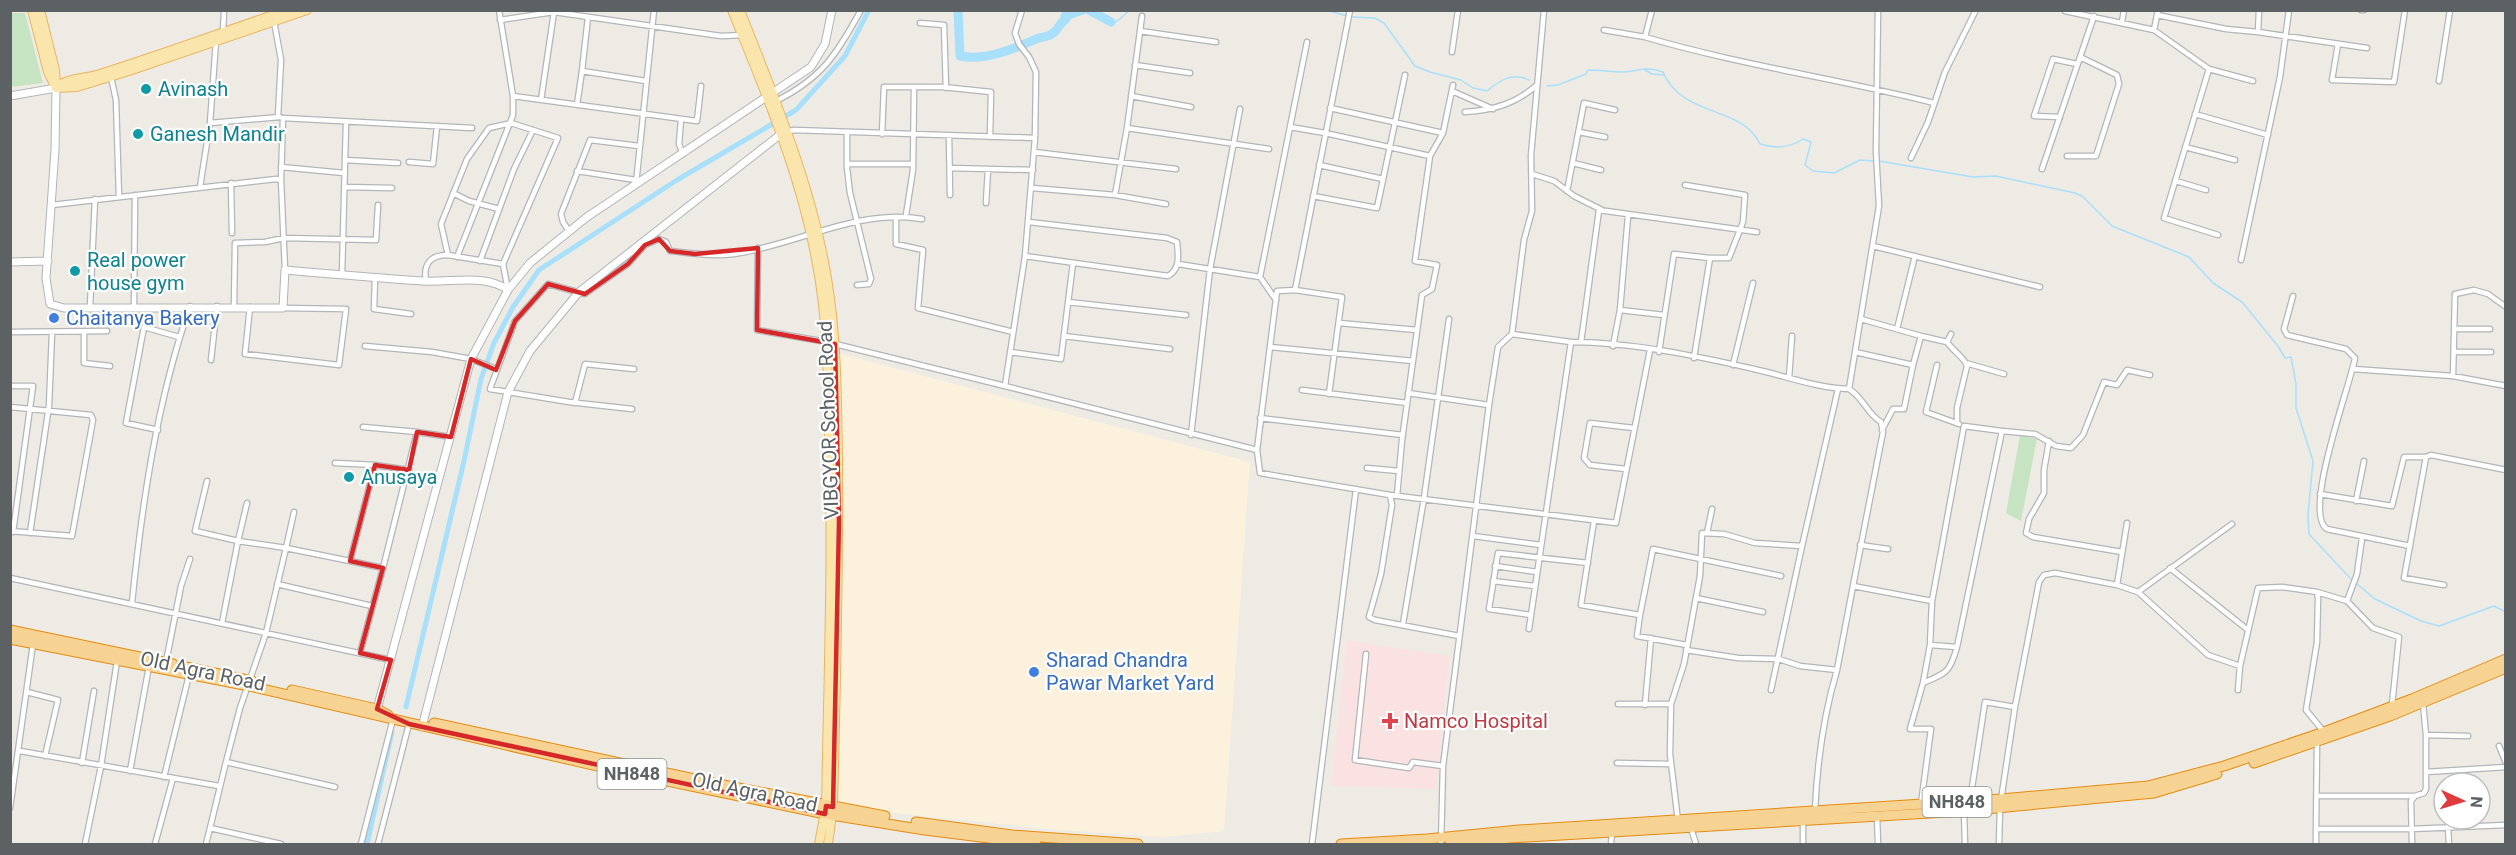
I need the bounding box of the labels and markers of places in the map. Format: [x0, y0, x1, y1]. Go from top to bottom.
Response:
place label: Avinash [158, 77, 228, 101]
marker: Avinash [139, 82, 153, 96]
place label: Ganesh Mandir [150, 122, 285, 146]
marker: Ganesh Mandir [131, 127, 145, 141]
place label: Real power house gym [87, 248, 186, 295]
marker: Real power house gym [68, 264, 82, 278]
place label: Chaitanya Bakery [66, 306, 220, 330]
marker: Chaitanya Bakery [47, 311, 61, 325]
place label: Anusaya [361, 465, 437, 489]
marker: Anusaya [342, 470, 356, 484]
place label: Sharad Chandra Pawar Market Yard [1046, 648, 1214, 695]
marker: Sharad Chandra Pawar Market Yard [1027, 665, 1041, 679]
place label: Namco Hospital [1404, 709, 1548, 733]
marker: Namco Hospital [1381, 712, 1399, 730]

